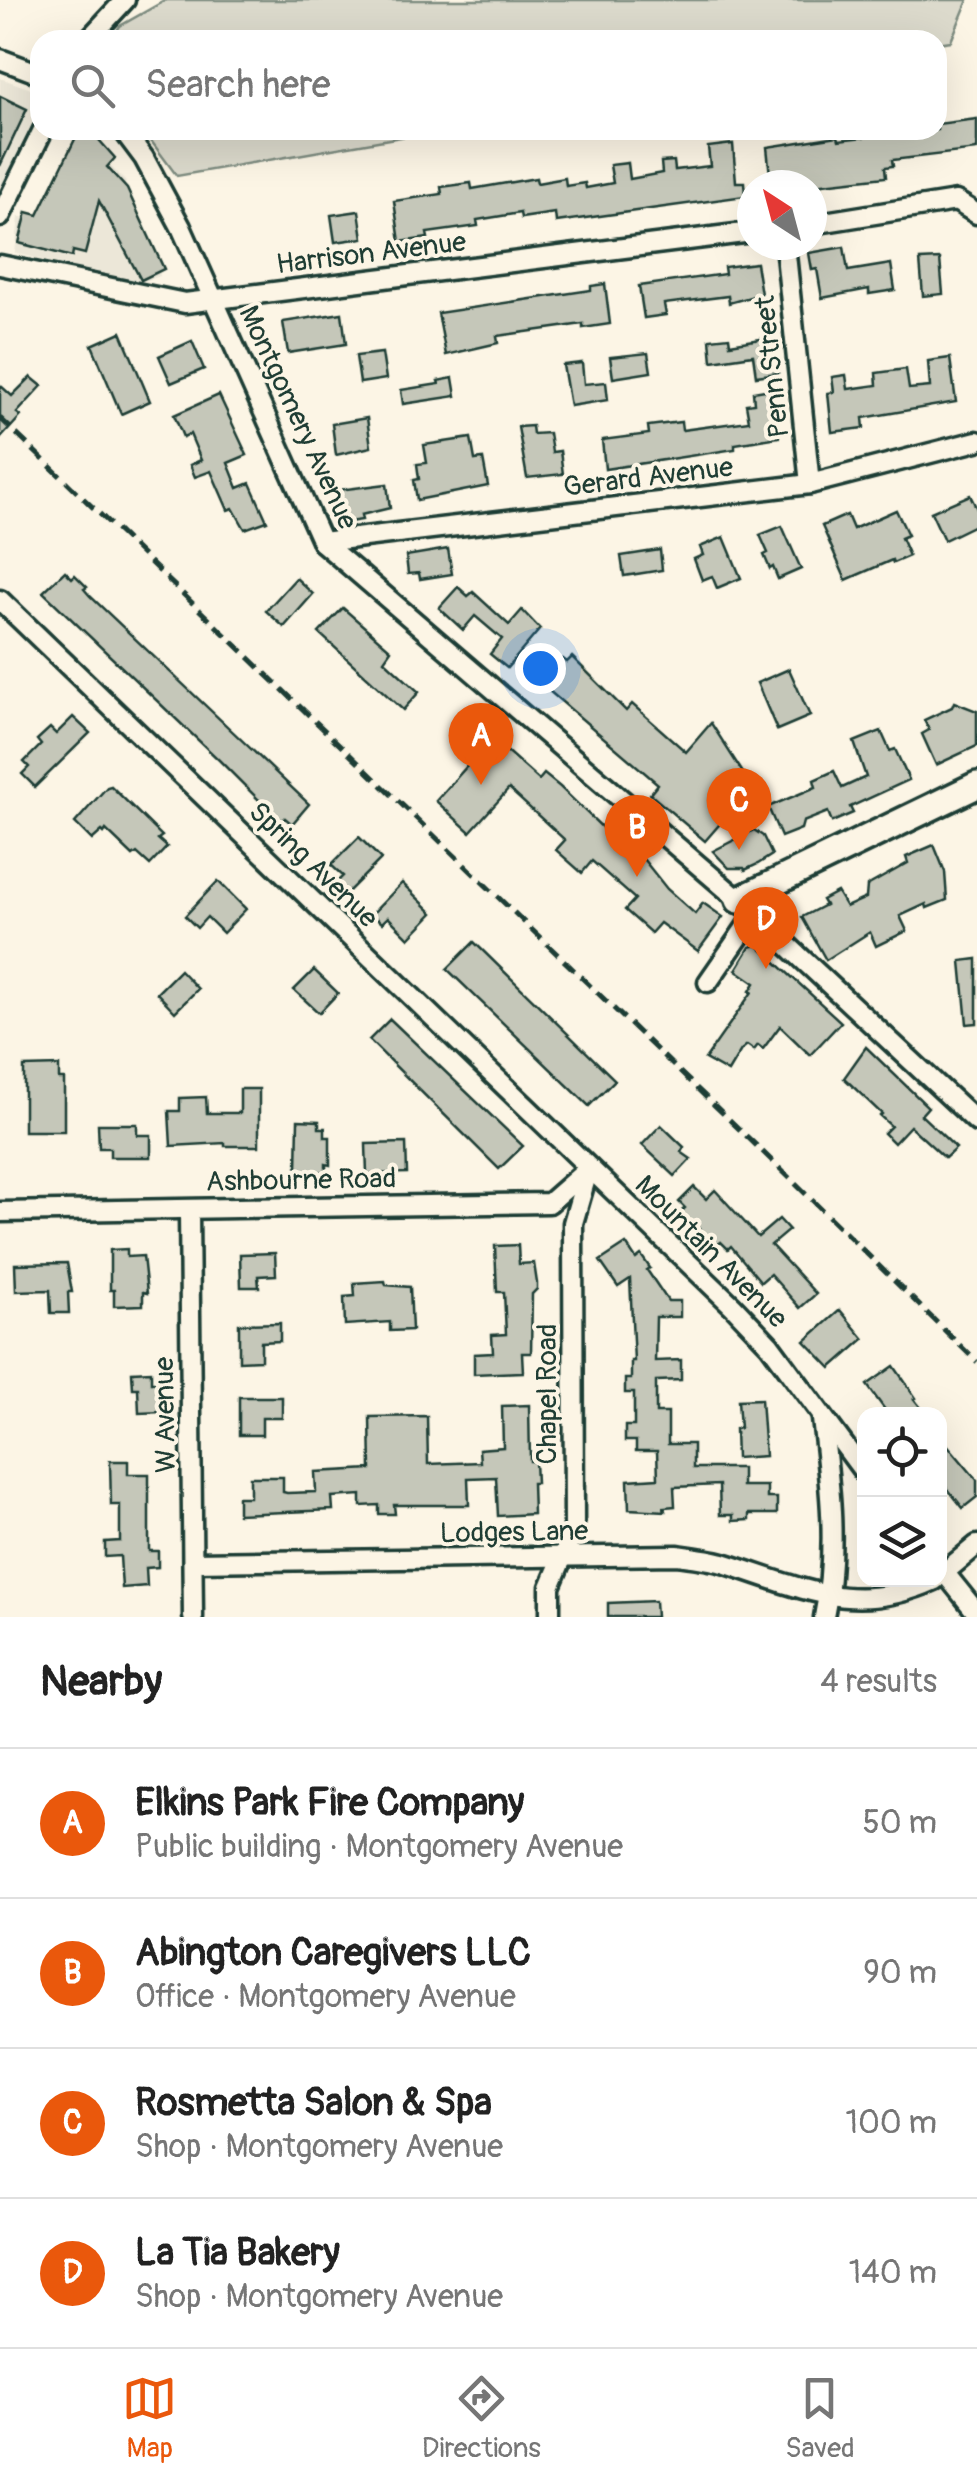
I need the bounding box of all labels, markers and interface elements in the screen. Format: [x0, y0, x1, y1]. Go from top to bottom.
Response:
search box [30, 30, 947, 140]
icon: search [65, 58, 120, 113]
text: Search here [145, 61, 331, 109]
north arrow [737, 170, 827, 260]
street label: Harrison Avenue [274, 224, 468, 282]
street label: Penn Street [748, 293, 797, 439]
street label: Montgomery Avenue [230, 300, 365, 535]
street label: Gerard Avenue [561, 450, 735, 505]
your location [515, 643, 566, 694]
pin: A [448, 702, 514, 785]
pin: C [706, 768, 772, 850]
pin: B [604, 794, 670, 877]
street label: Spring Avenue [241, 795, 385, 936]
pin: D [734, 886, 798, 969]
street label: Ashbourne Road [206, 1161, 397, 1200]
street label: Mountain Avenue [627, 1168, 795, 1336]
street label: Chapel Road [530, 1323, 565, 1465]
street label: W Avenue [147, 1356, 184, 1473]
map controls [857, 1407, 947, 1587]
button: locate [857, 1407, 947, 1497]
button: layers [857, 1497, 947, 1587]
street label: Lodges Lane [439, 1514, 589, 1551]
text: Nearby [40, 1656, 162, 1708]
text: 4 results [820, 1662, 937, 1702]
text: Elkins Park Fire Company [135, 1779, 524, 1827]
text: A [62, 1803, 83, 1843]
text: 50 m [862, 1803, 937, 1843]
text: Public building · Montgomery Avenue [135, 1827, 623, 1867]
text: Abington Caregivers LLC [135, 1929, 531, 1977]
text: B [63, 1953, 82, 1993]
text: 90 m [863, 1953, 937, 1993]
text: Office · Montgomery Avenue [135, 1977, 516, 2017]
text: Rosmetta Salon & Spa [135, 2079, 492, 2127]
text: C [63, 2103, 82, 2143]
text: 100 m [845, 2103, 937, 2143]
text: Shop · Montgomery Avenue [135, 2127, 503, 2167]
text: La Tia Bakery [135, 2229, 340, 2277]
text: D [62, 2253, 83, 2293]
text: 140 m [849, 2253, 937, 2293]
text: Shop · Montgomery Avenue [135, 2277, 503, 2317]
tab: Map [122, 2371, 177, 2466]
tab: Directions [422, 2371, 541, 2466]
tab: Saved [785, 2371, 855, 2466]

